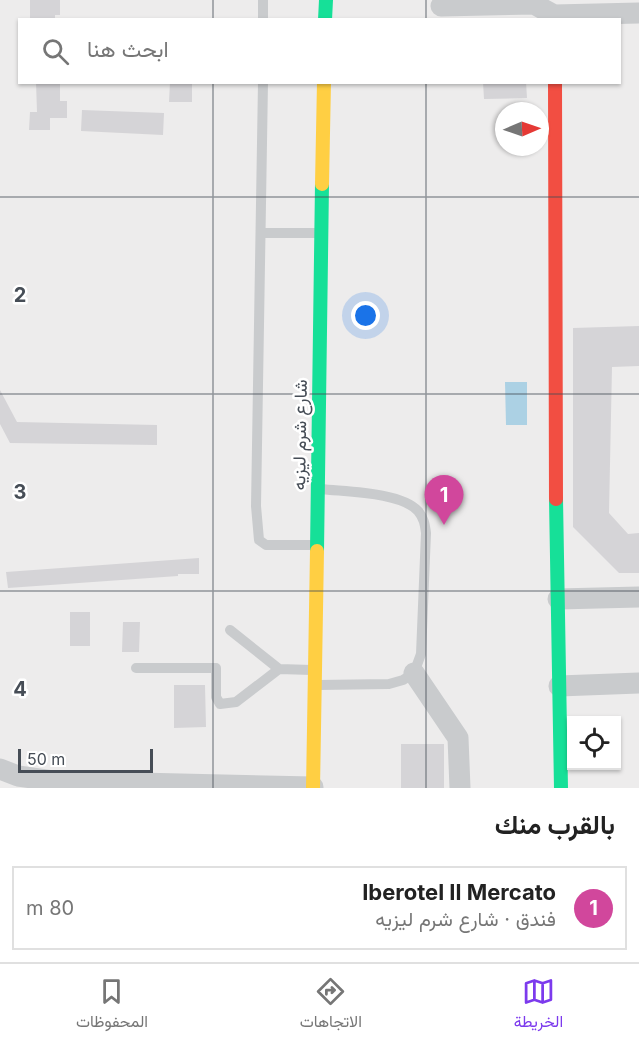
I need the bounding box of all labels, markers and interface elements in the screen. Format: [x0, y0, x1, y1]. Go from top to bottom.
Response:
search box [18, 18, 621, 84]
icon: search [39, 35, 72, 68]
text: ابحث هنا [87, 36, 169, 62]
north arrow [495, 102, 549, 156]
text: 2 [14, 283, 26, 307]
your location [351, 301, 380, 330]
street label: شارع شرم ليزيه [288, 379, 313, 491]
pin: 1 [424, 476, 464, 525]
text: 3 [14, 480, 26, 504]
text: 4 [13, 677, 27, 701]
map controls [567, 716, 621, 770]
button: locate [567, 716, 621, 770]
scale bar [18, 746, 153, 774]
text: 50 m [27, 749, 65, 769]
text: بالقرب منك [495, 809, 615, 840]
text: Iberotel Il Mercato [362, 879, 556, 905]
text: 80 m [26, 896, 74, 920]
text: 1 [589, 896, 598, 920]
text: فندق · شارع شرم ليزيه [375, 907, 556, 931]
tab: المحفوظات [76, 975, 148, 1036]
tab: الاتجاهات [300, 975, 362, 1036]
tab: الخريطة [514, 975, 563, 1036]

